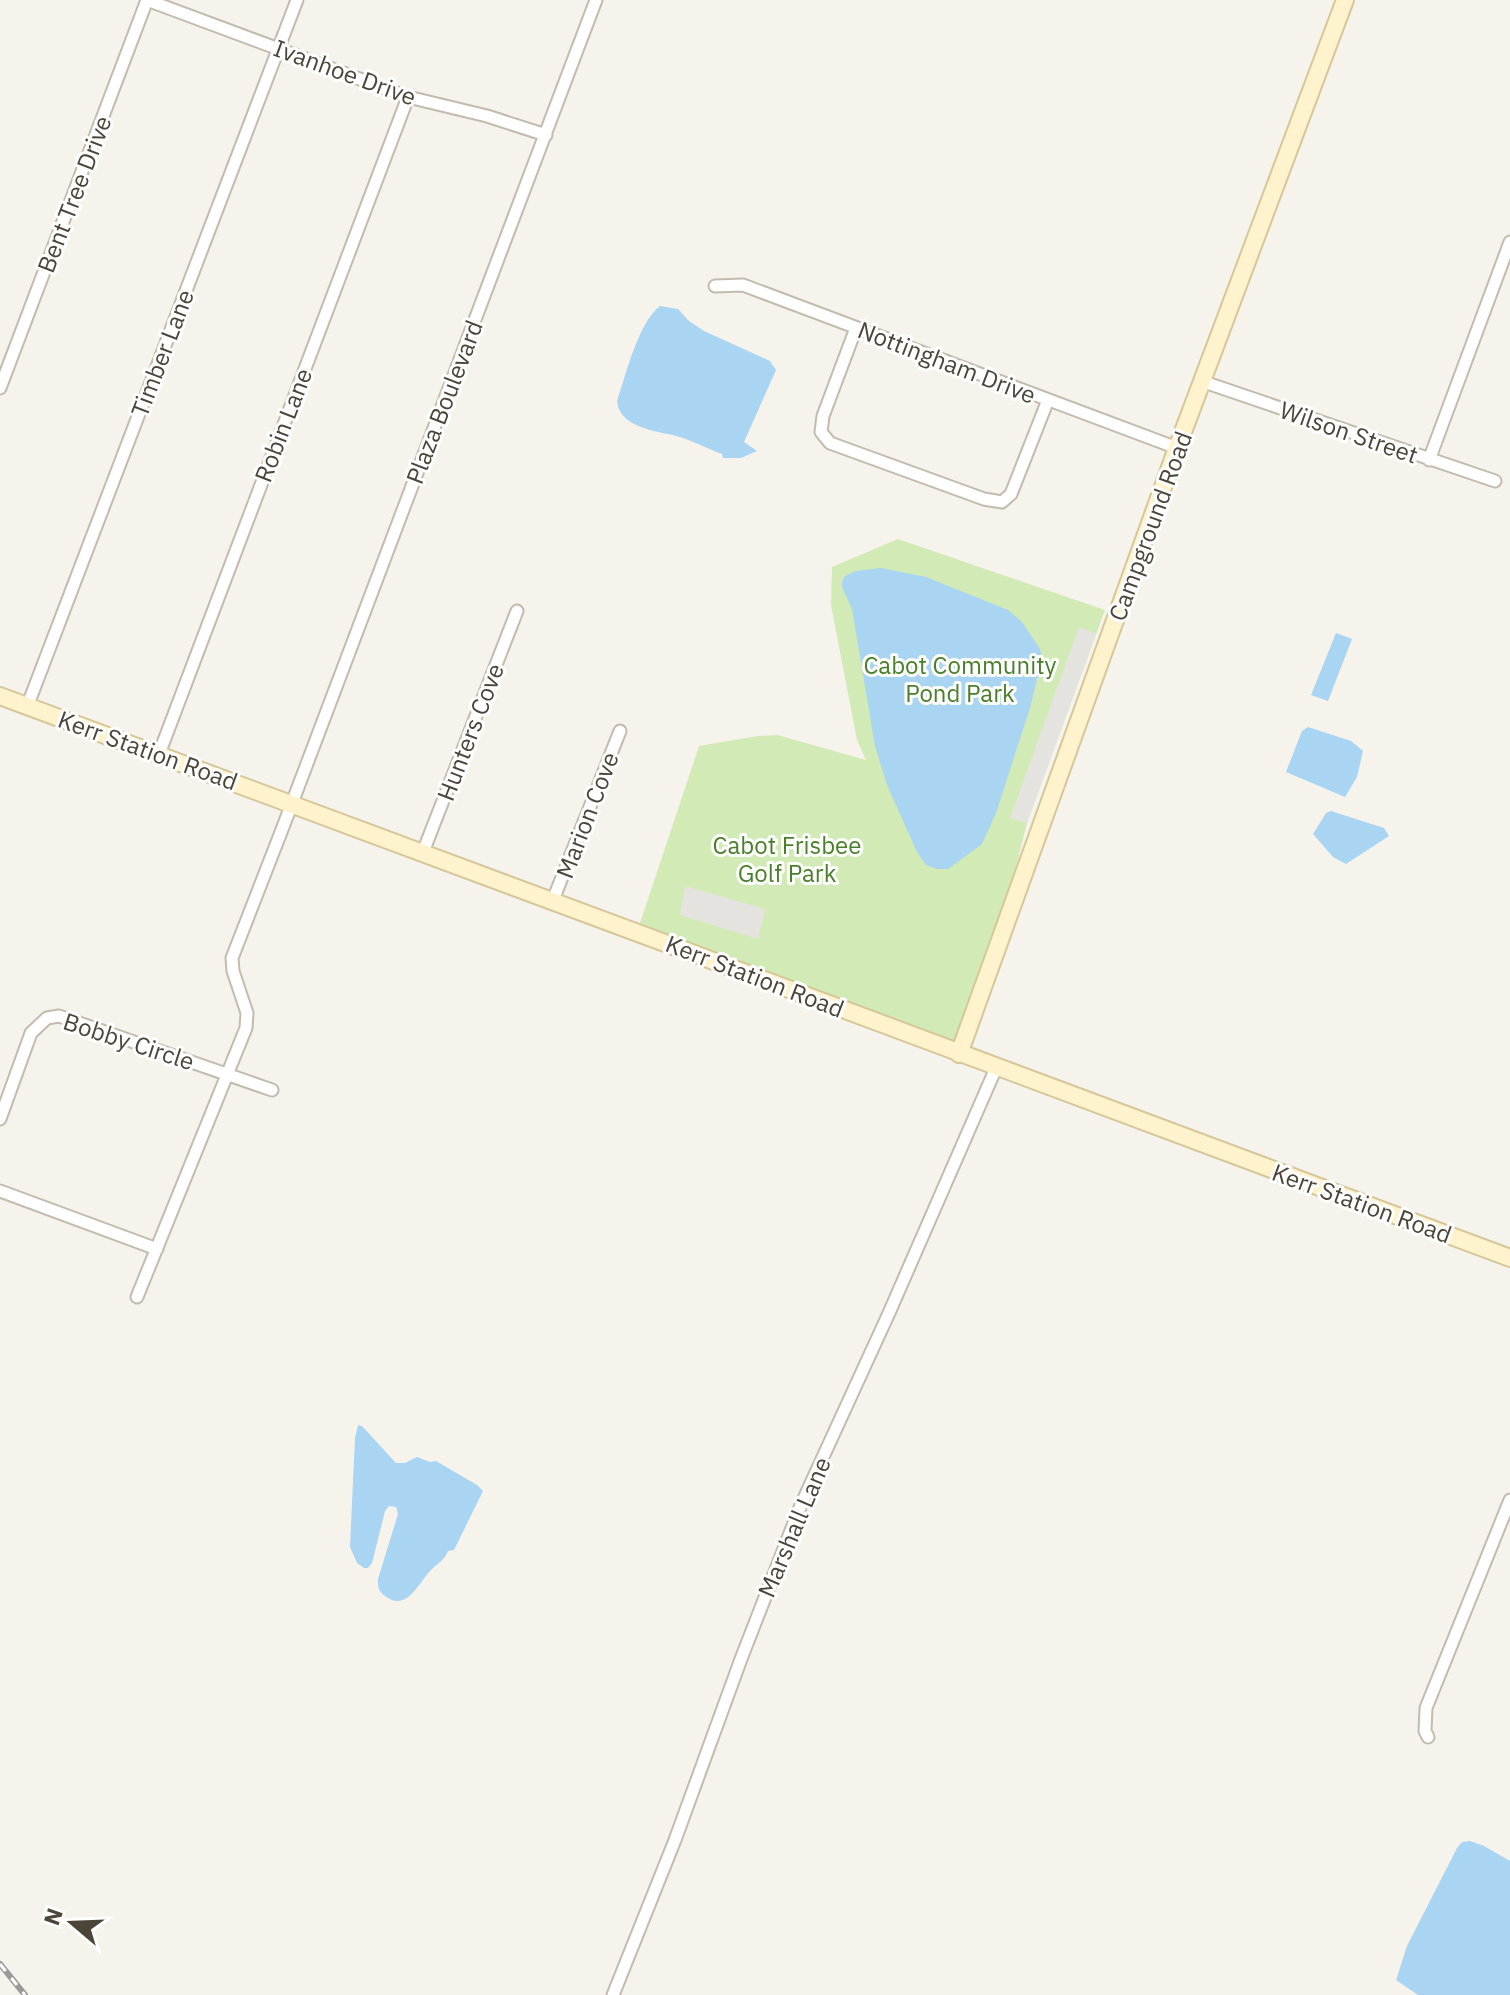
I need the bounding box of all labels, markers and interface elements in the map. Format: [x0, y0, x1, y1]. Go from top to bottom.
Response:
street label: Ivanhoe Drive [269, 31, 421, 113]
street label: Bent Tree Drive [29, 111, 119, 277]
street label: Timber Lane [123, 285, 201, 421]
street label: Nottingham Drive [853, 313, 1041, 411]
street label: Plaza Boulevard [398, 316, 490, 488]
street label: Robin Lane [247, 364, 319, 486]
street label: Wilson Street [1276, 393, 1422, 471]
street label: Campground Road [1101, 427, 1199, 625]
park label: Cabot Community Pond Park [863, 649, 1057, 709]
street label: Hunters Cove [429, 659, 511, 805]
street label: Kerr Station Road [54, 703, 242, 797]
street label: Marion Cove [548, 747, 626, 883]
park label: Cabot Frisbee Golf Park [713, 829, 861, 889]
street label: Kerr Station Road [661, 927, 849, 1025]
street label: Bobby Circle [59, 1005, 199, 1077]
street label: Kerr Station Road [1268, 1156, 1456, 1250]
street label: Marshall Lane [750, 1452, 838, 1602]
north arrow [32, 1883, 112, 1963]
text: N [36, 1904, 69, 1929]

